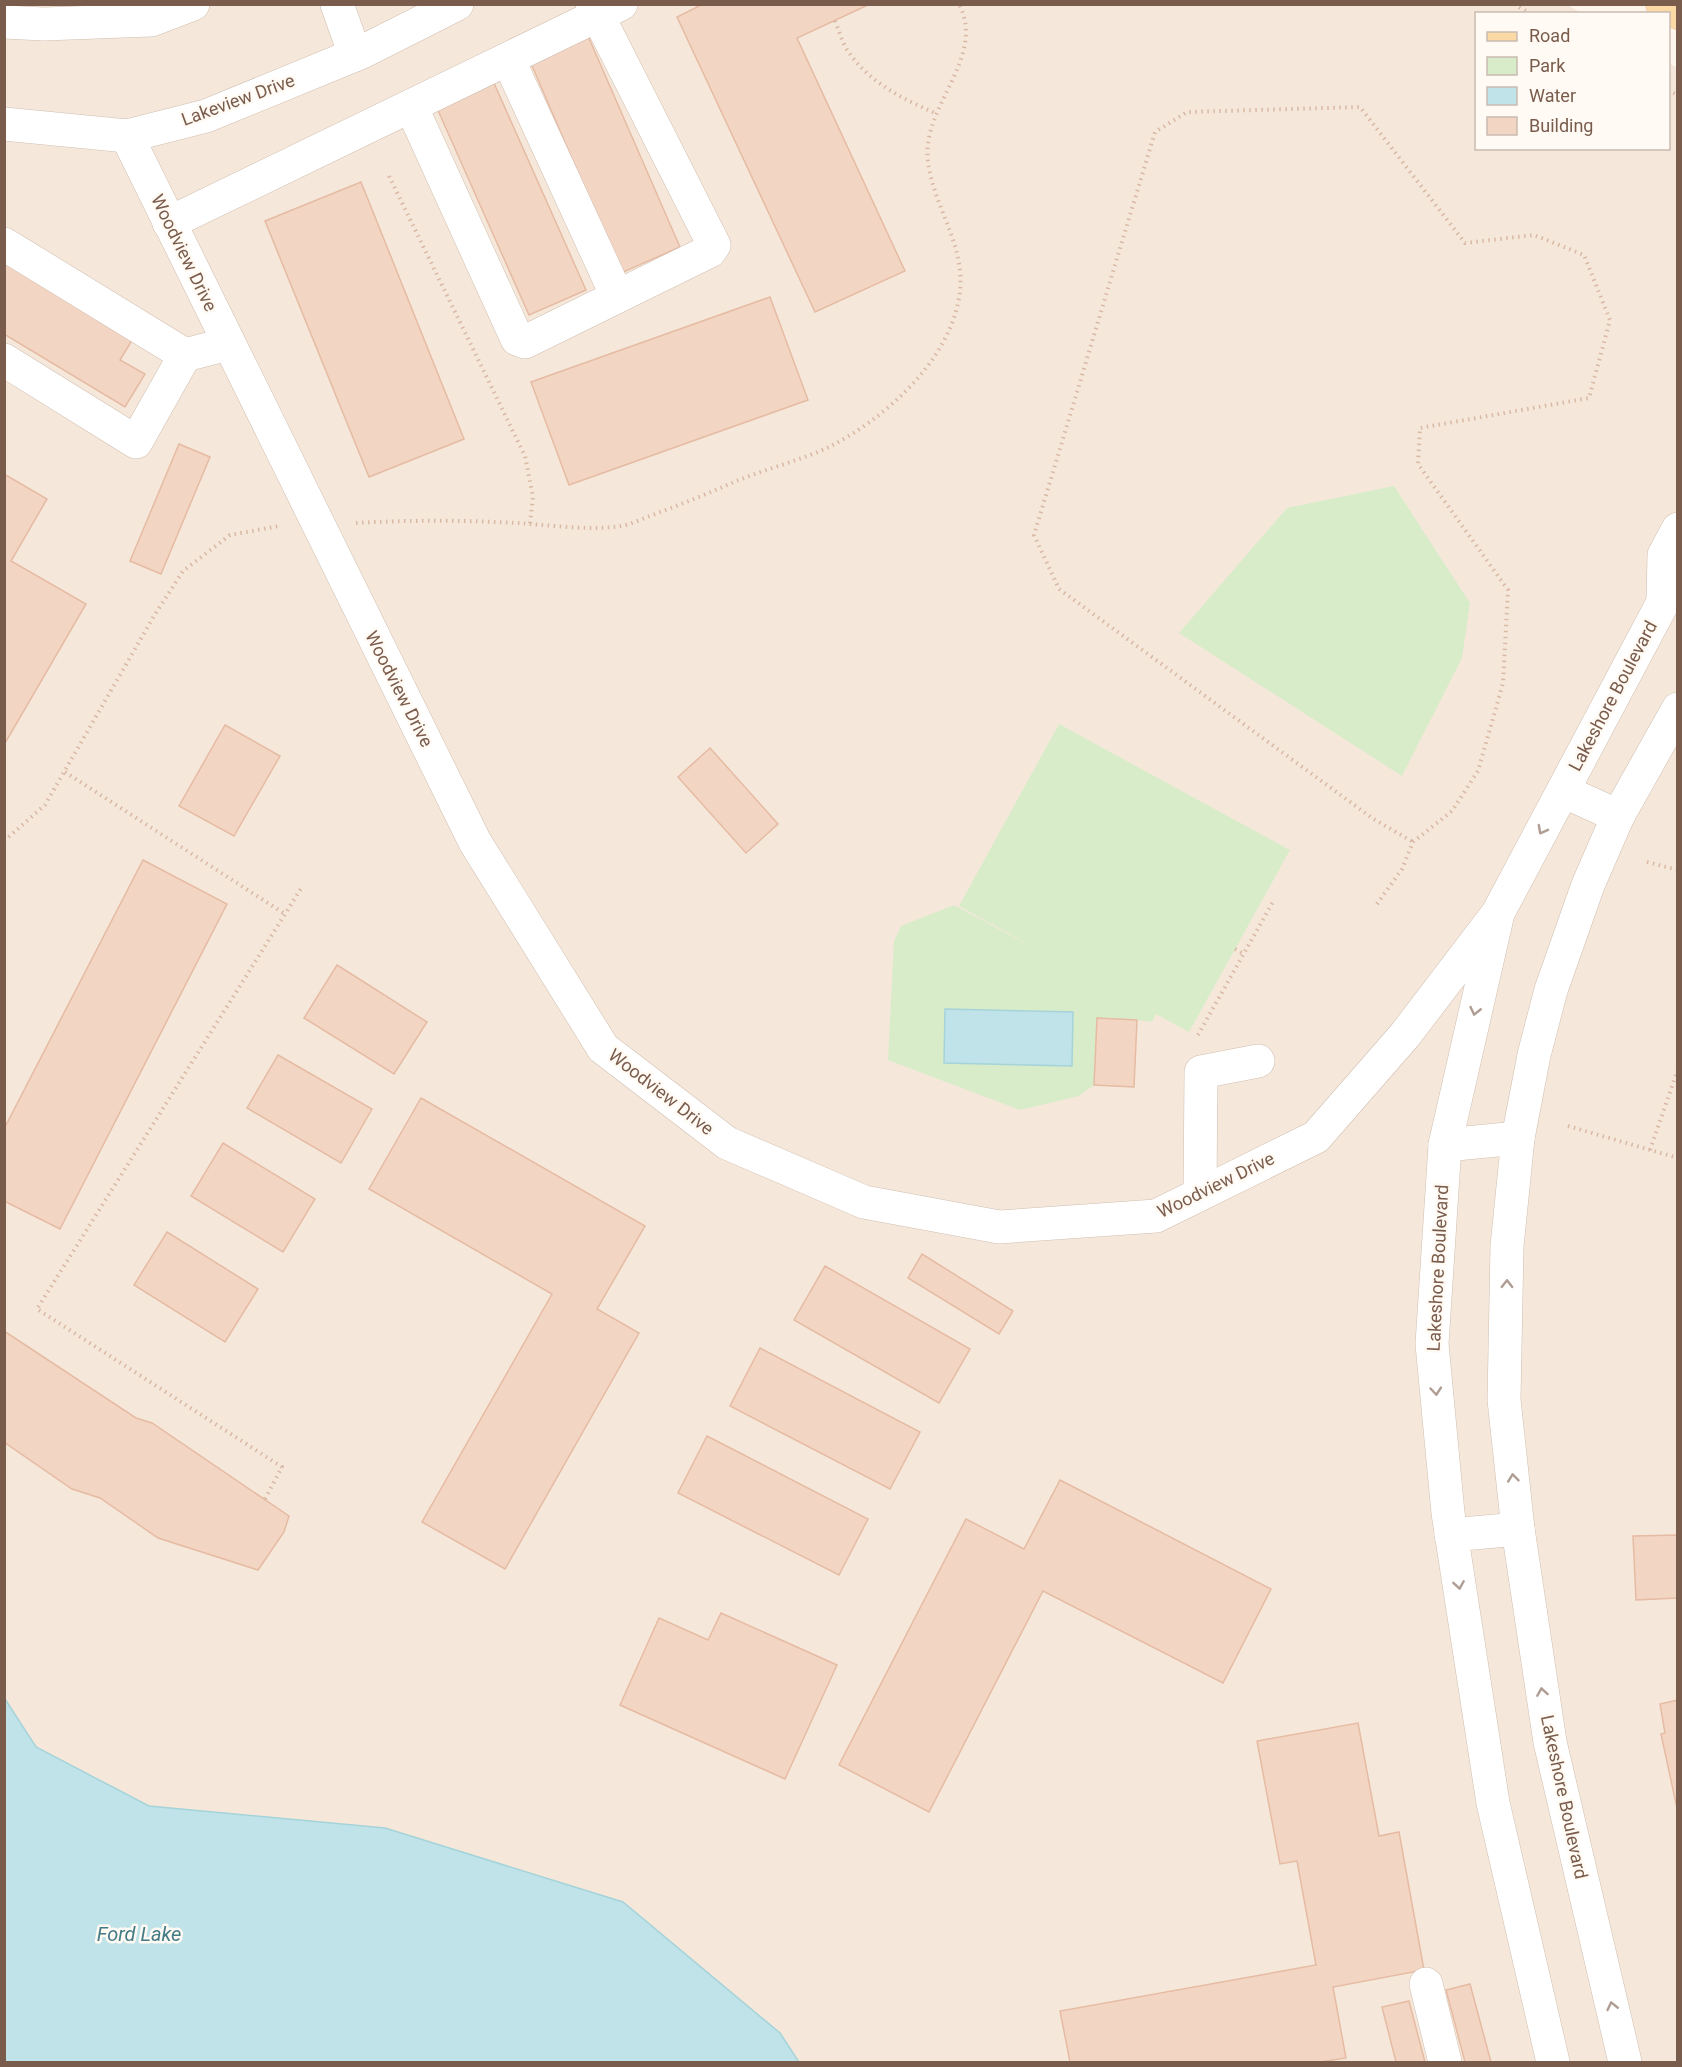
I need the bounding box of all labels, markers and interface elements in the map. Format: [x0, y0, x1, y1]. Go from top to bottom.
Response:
legend [1475, 12, 1670, 150]
text: Road [1529, 25, 1570, 46]
text: Park [1529, 55, 1566, 76]
street label: Lakeview Drive [178, 69, 297, 130]
text: Water [1529, 85, 1576, 106]
text: Building [1529, 115, 1593, 136]
street label: Woodview Drive [147, 191, 222, 315]
street label: Lakeshore Boulevard [1564, 617, 1661, 774]
street label: Woodview Drive [361, 627, 438, 750]
one-way arrow [1538, 824, 1549, 834]
one-way arrow [1470, 1006, 1483, 1016]
street label: Woodview Drive [605, 1044, 718, 1139]
street label: Woodview Drive [1154, 1147, 1278, 1222]
street label: Lakeshore Boulevard [1423, 1184, 1452, 1352]
one-way arrow [1500, 1279, 1513, 1288]
one-way arrow [1429, 1387, 1442, 1396]
one-way arrow [1507, 1474, 1519, 1483]
one-way arrow [1452, 1579, 1465, 1589]
one-way arrow [1537, 1688, 1549, 1697]
street label: Lakeshore Boulevard [1537, 1713, 1592, 1881]
water label: Ford Lake [97, 1922, 181, 1946]
one-way arrow [1606, 2001, 1619, 2011]

